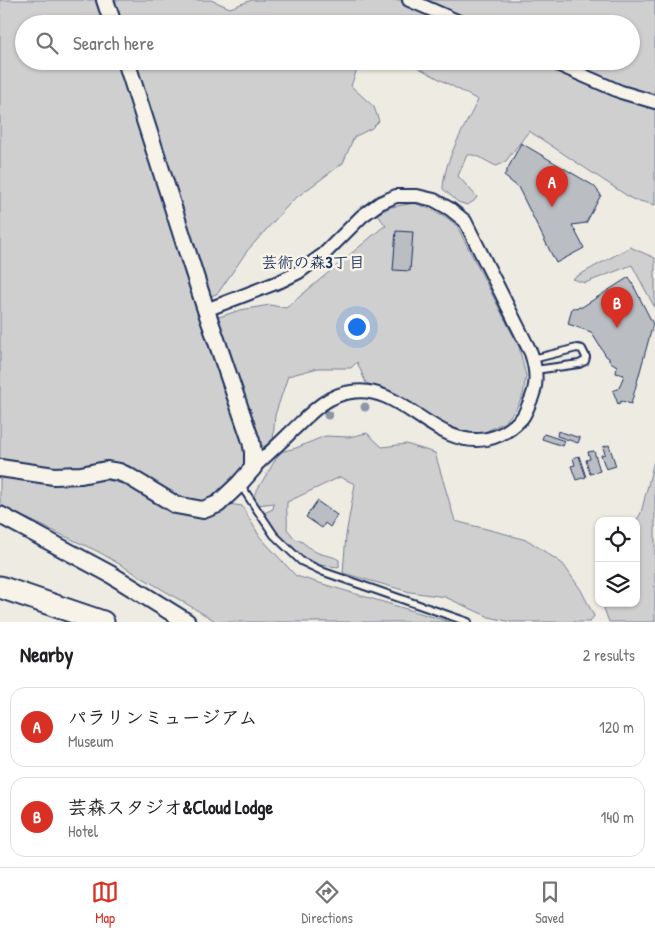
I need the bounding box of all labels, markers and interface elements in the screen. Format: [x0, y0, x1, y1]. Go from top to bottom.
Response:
search box [15, 15, 640, 70]
icon: search [33, 29, 61, 57]
text: Search here [73, 30, 154, 56]
pin: A [536, 166, 568, 207]
district label: 芸術の森3丁目 [261, 251, 365, 273]
pin: B [601, 287, 633, 328]
your location [344, 314, 370, 340]
map controls [595, 517, 640, 607]
button: locate [595, 517, 640, 562]
button: layers [595, 562, 640, 607]
text: Nearby [20, 640, 73, 669]
text: 2 results [583, 644, 635, 666]
text: パラリンミュージアム [68, 704, 258, 730]
text: A [33, 716, 41, 738]
text: 120 m [599, 716, 634, 738]
text: Museum [68, 730, 114, 752]
text: 芸森スタジオ&Cloud Lodge [68, 794, 273, 820]
text: B [33, 806, 41, 828]
text: 140 m [600, 806, 634, 828]
text: Hotel [68, 820, 98, 842]
tab: Map [91, 878, 119, 927]
tab: Directions [301, 878, 353, 927]
tab: Saved [535, 878, 564, 927]

